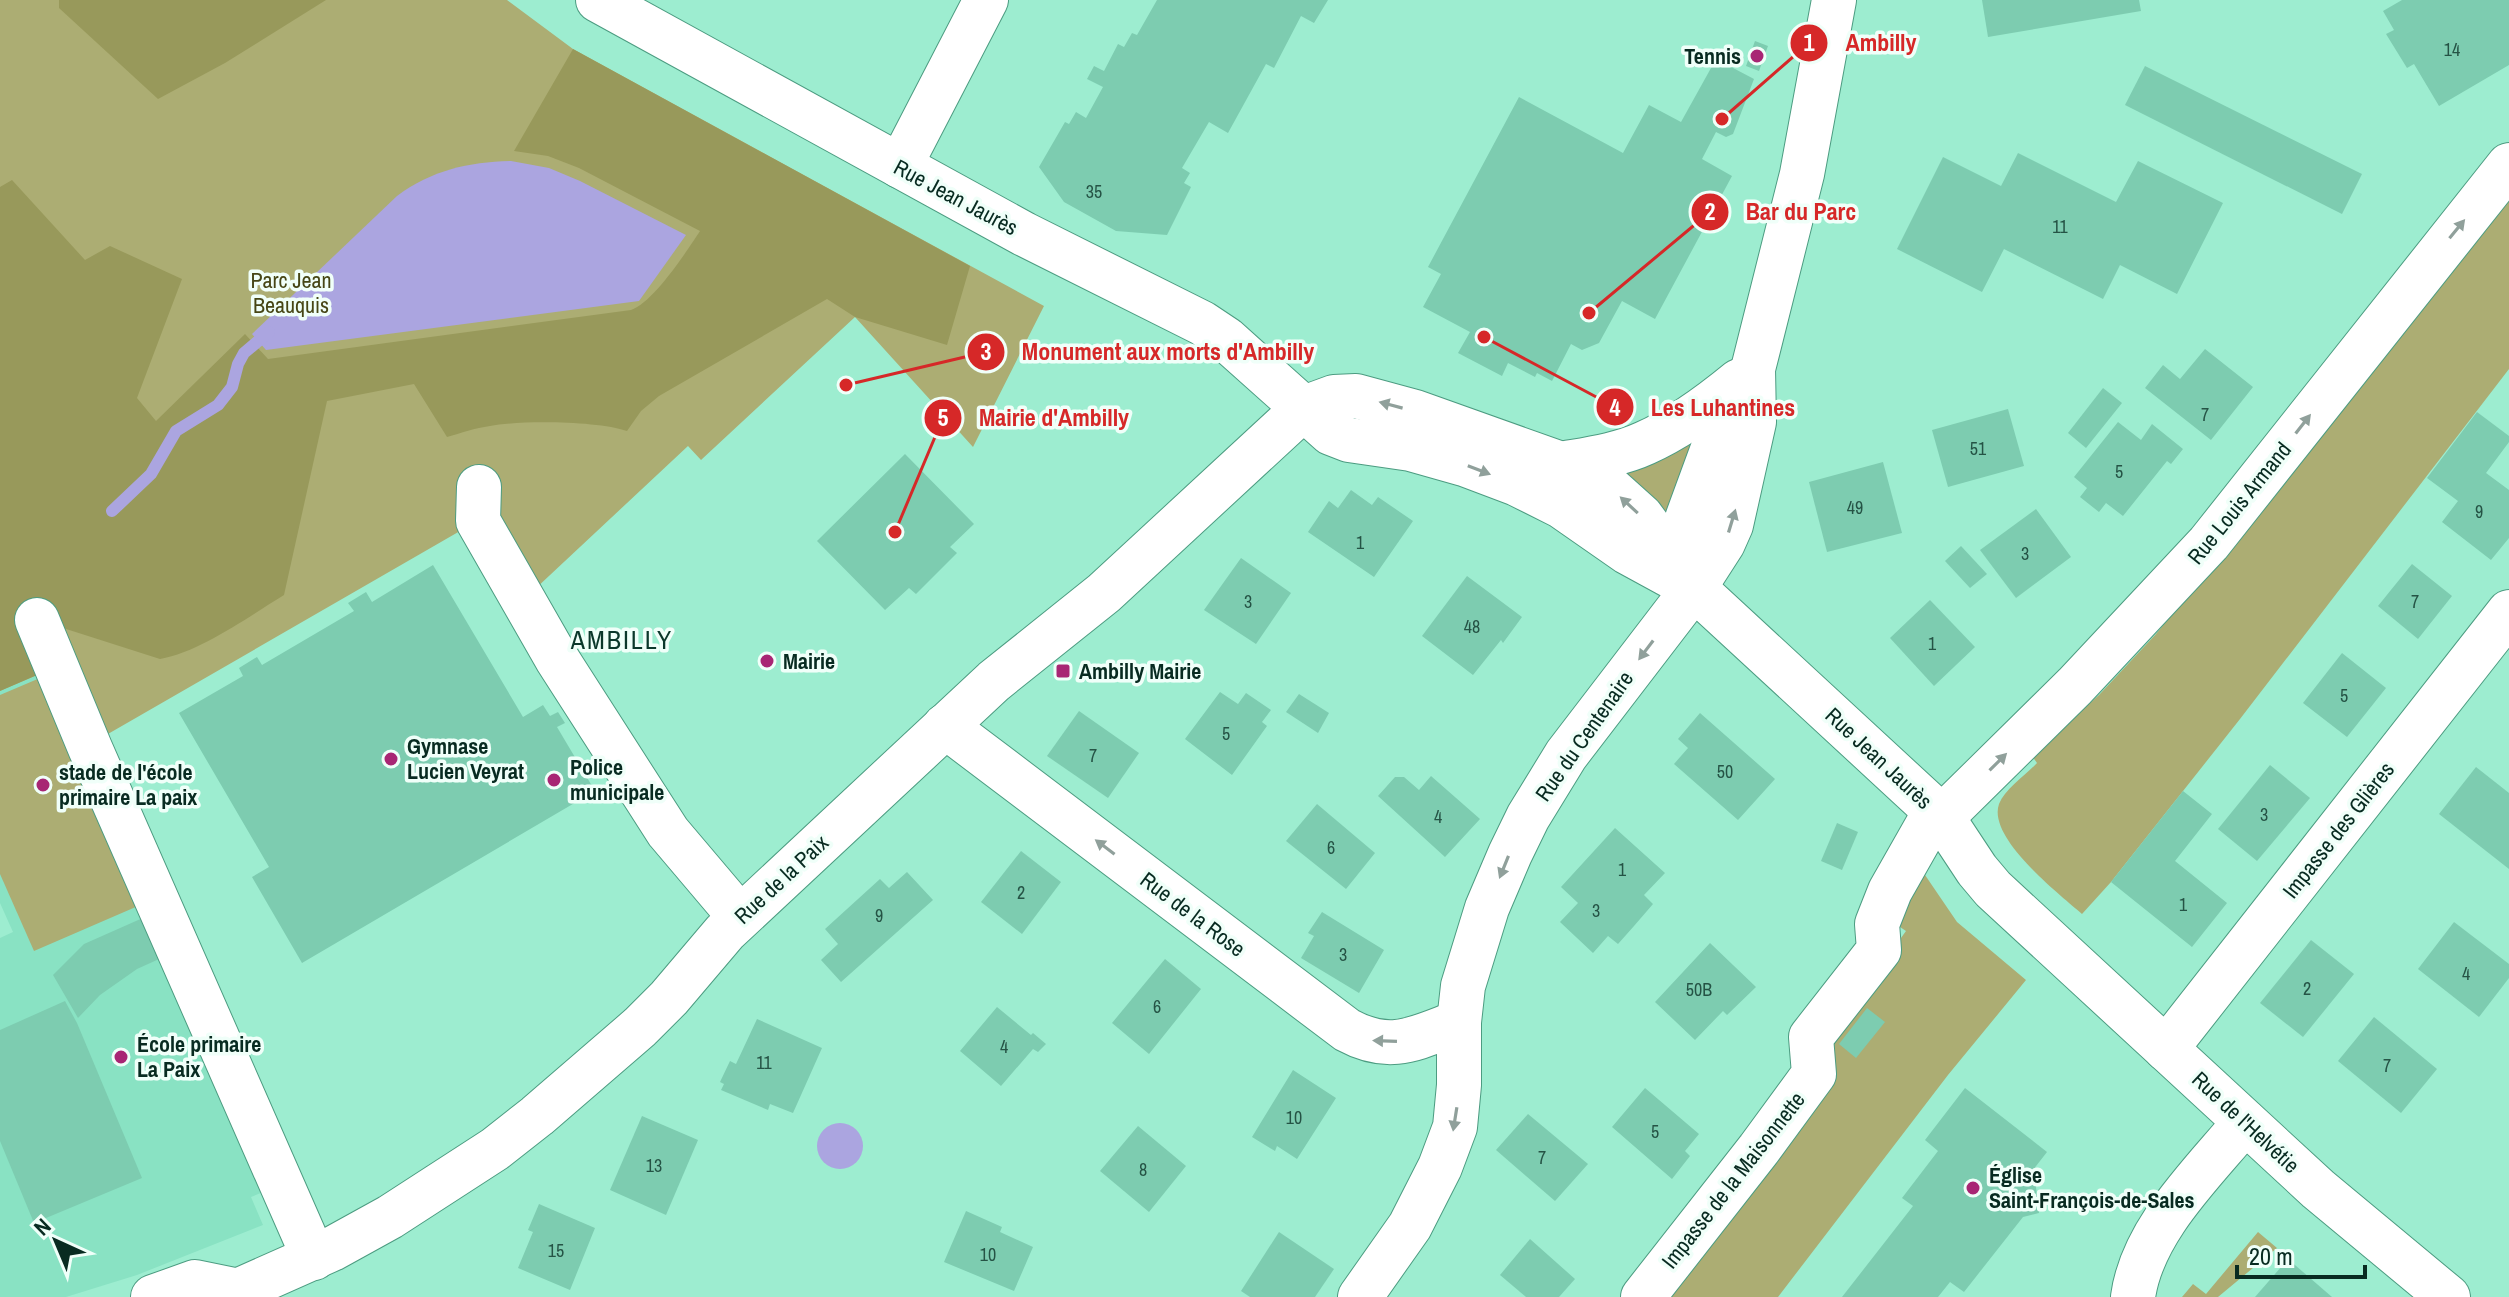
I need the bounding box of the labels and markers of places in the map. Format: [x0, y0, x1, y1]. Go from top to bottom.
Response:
callout: Ambilly [1789, 19, 1932, 67]
place label: Tennis [1684, 41, 1741, 71]
marker: Tennis [1748, 47, 1766, 65]
callout: Bar du Parc [1690, 188, 1872, 236]
callout: Monument aux morts d'Ambilly [966, 328, 1330, 376]
callout: Les Luhantines [1595, 383, 1812, 431]
callout: Mairie d'Ambilly [923, 394, 1145, 442]
place label: Mairie [783, 646, 835, 676]
marker: Mairie [758, 652, 776, 670]
place label: Ambilly Mairie [1079, 656, 1201, 686]
marker: Ambilly Mairie [1054, 662, 1072, 680]
place label: Gymnase Lucien Veyrat [407, 731, 524, 786]
marker: Gymnase Lucien Veyrat [382, 750, 400, 768]
place label: Police municipale [570, 752, 664, 807]
place label: stade de l'école primaire La paix [59, 757, 197, 812]
marker: Police municipale [545, 771, 563, 789]
marker: stade de l'école primaire La paix [34, 776, 52, 794]
place label: École primaire La Paix [137, 1029, 261, 1084]
marker: École primaire La Paix [112, 1048, 130, 1066]
place label: Église Saint-François-de-Sales [1989, 1160, 2195, 1215]
marker: Église Saint-François-de-Sales [1964, 1179, 1982, 1197]

